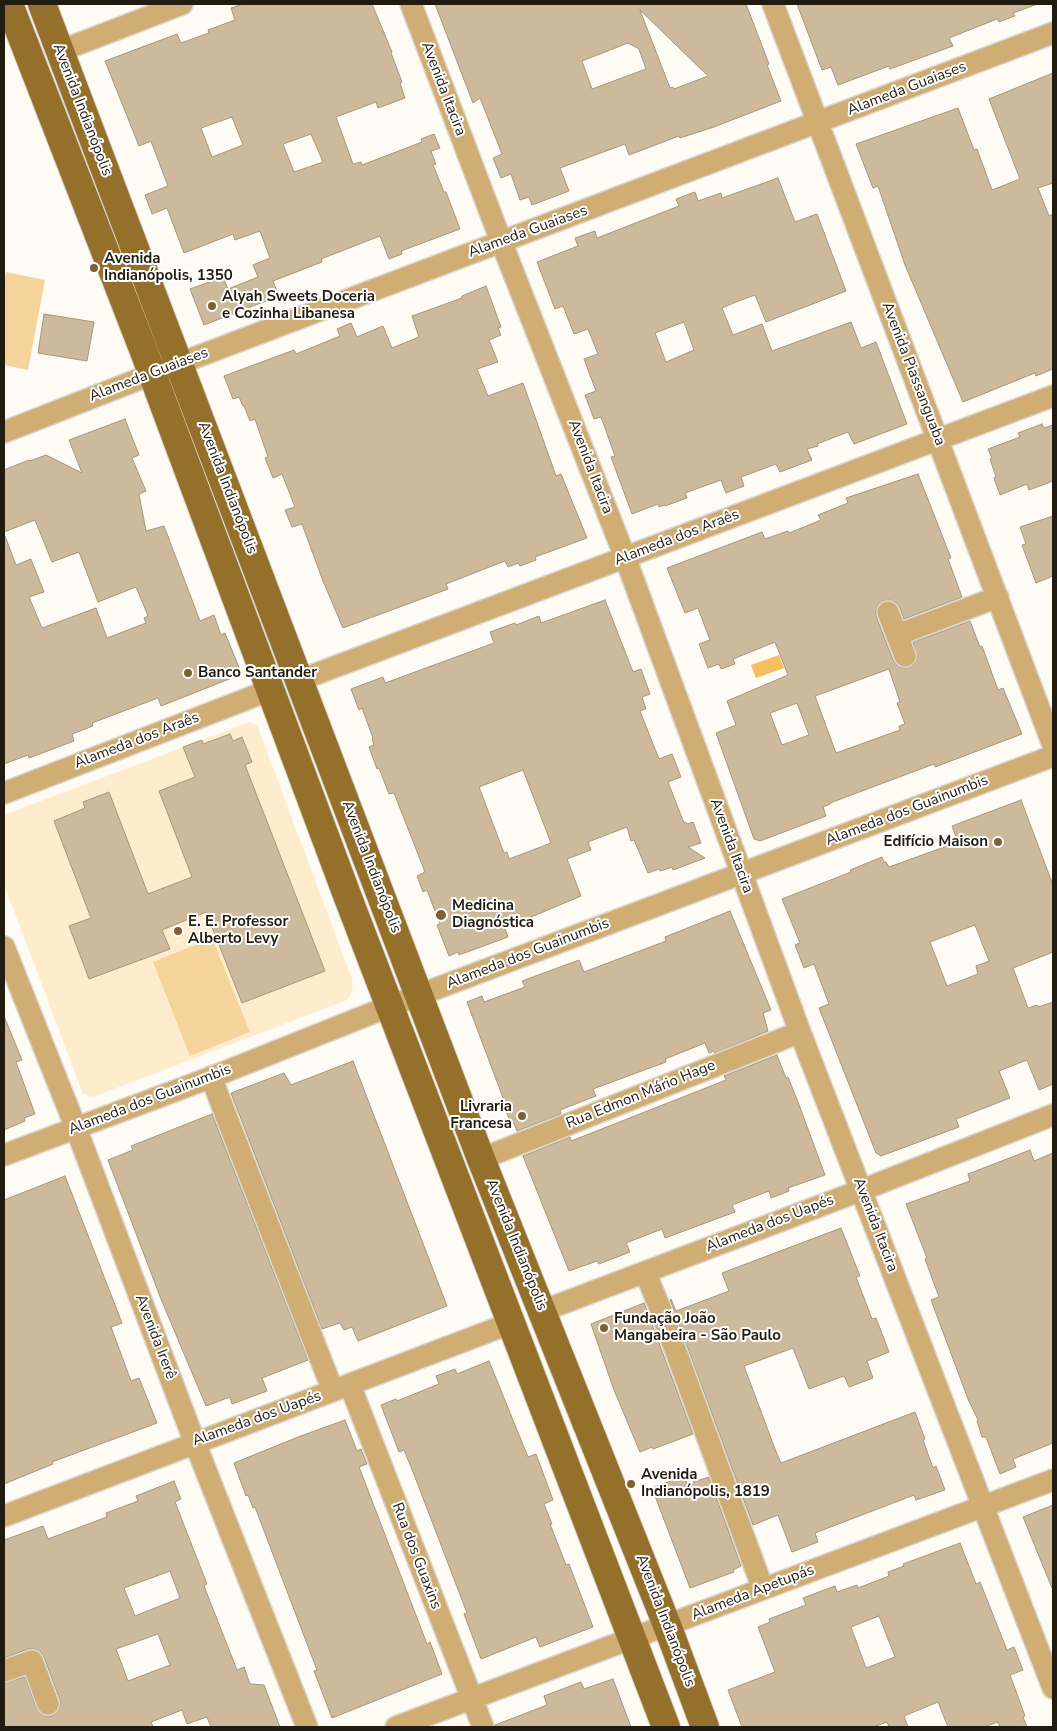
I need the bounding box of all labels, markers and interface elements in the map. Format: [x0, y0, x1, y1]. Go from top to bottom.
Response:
street label: Avenida Itacira [417, 39, 469, 139]
street label: Avenida Indianópolis [48, 41, 116, 179]
street label: Alameda Guaiases [845, 58, 969, 120]
street label: Alameda Guaiases [466, 202, 590, 262]
place label: Avenida Indianópolis, 1350 [104, 250, 233, 285]
marker: Avenida Indianópolis, 1350 [88, 262, 100, 274]
place label: Alyah Sweets Doceria e Cozinha Libanesa [222, 288, 375, 323]
marker: Alyah Sweets Doceria e Cozinha Libanesa [206, 300, 218, 312]
street label: Avenida Piassanguaba [877, 300, 949, 448]
street label: Alameda Guaiases [87, 344, 211, 406]
street label: Avenida Itacira [564, 417, 616, 517]
street label: Avenida Indianópolis [193, 419, 261, 557]
street label: Alameda dos Araês [612, 506, 742, 570]
place label: Banco Santander [198, 664, 317, 682]
marker: Banco Santander [182, 667, 194, 679]
street label: Alameda dos Araês [72, 709, 202, 773]
street label: Alameda dos Guainumbis [823, 772, 991, 850]
street label: Avenida Itacira [706, 796, 756, 896]
street label: Avenida Indianópolis [337, 798, 405, 936]
place label: Edifício Maison [884, 833, 988, 851]
marker: Edifício Maison [992, 836, 1004, 848]
place label: Medicina Diagnóstica [452, 897, 534, 932]
marker: Medicina Diagnóstica [434, 908, 448, 922]
place label: E. E. Professor Alberto Levy [188, 913, 288, 948]
street label: Alameda dos Guainumbis [444, 915, 612, 993]
marker: E. E. Professor Alberto Levy [172, 925, 184, 937]
street label: Rua Edmon Mário Hage [564, 1057, 718, 1133]
street label: Alameda dos Guainumbis [66, 1061, 234, 1139]
place label: Livraria Francesa [450, 1098, 512, 1133]
marker: Livraria Francesa [516, 1110, 528, 1122]
street label: Avenida Itacira [849, 1175, 901, 1275]
street label: Avenida Indianópolis [481, 1177, 551, 1313]
street label: Alameda dos Uapés [703, 1191, 837, 1257]
street label: Avenida Irerê [131, 1292, 179, 1382]
place label: Fundação João Mangabeira - São Paulo [614, 1310, 781, 1345]
marker: Fundação João Mangabeira - São Paulo [598, 1322, 610, 1334]
street label: Alameda dos Uapés [190, 1387, 324, 1451]
place label: Avenida Indianópolis, 1819 [641, 1466, 770, 1501]
marker: Avenida Indianópolis, 1819 [625, 1478, 637, 1490]
street label: Rua dos Guaxins [387, 1500, 445, 1612]
street label: Avenida Indianópolis [631, 1552, 699, 1690]
street label: Alameda Apetupás [689, 1561, 817, 1625]

